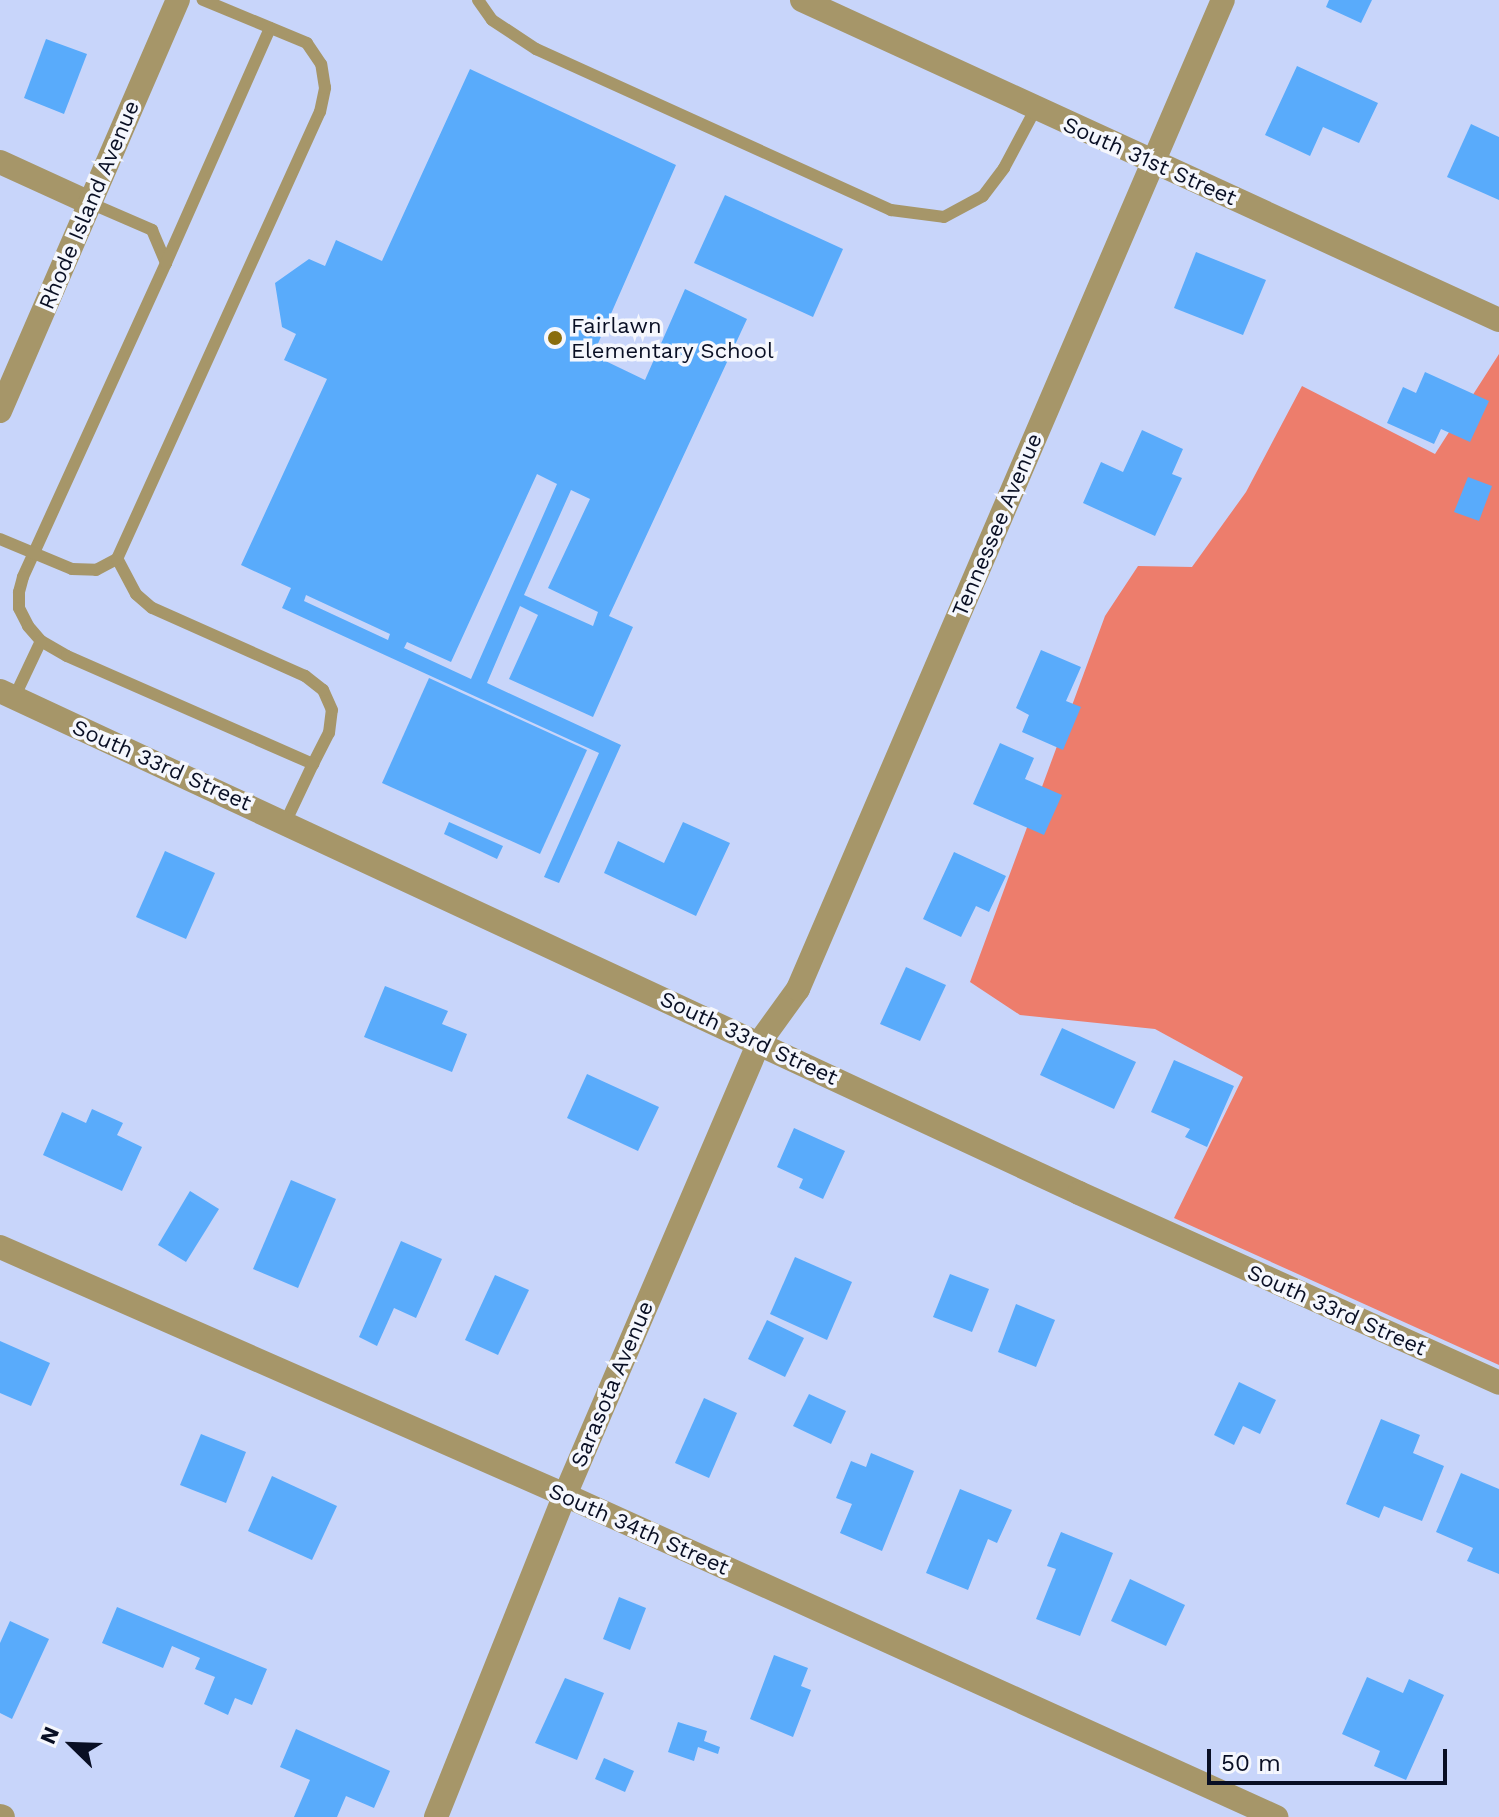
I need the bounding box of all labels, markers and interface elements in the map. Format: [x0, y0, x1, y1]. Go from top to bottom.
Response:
street label: Rhode Island Avenue [33, 96, 145, 314]
street label: South 31st Street [1059, 111, 1241, 211]
place label: Fairlawn Elementary School [571, 312, 774, 364]
marker: Fairlawn Elementary School [546, 329, 564, 347]
street label: Tennessee Avenue [946, 429, 1048, 621]
street label: South 33rd Street [68, 714, 256, 816]
street label: South 33rd Street [656, 985, 842, 1091]
street label: South 33rd Street [1243, 1259, 1431, 1361]
street label: Sarasota Avenue [565, 1296, 659, 1472]
street label: South 34th Street [545, 1477, 733, 1581]
north arrow [32, 1705, 112, 1785]
text: N [35, 1723, 64, 1748]
scale bar [1211, 1733, 1451, 1783]
text: 50 m [1221, 1749, 1281, 1777]

